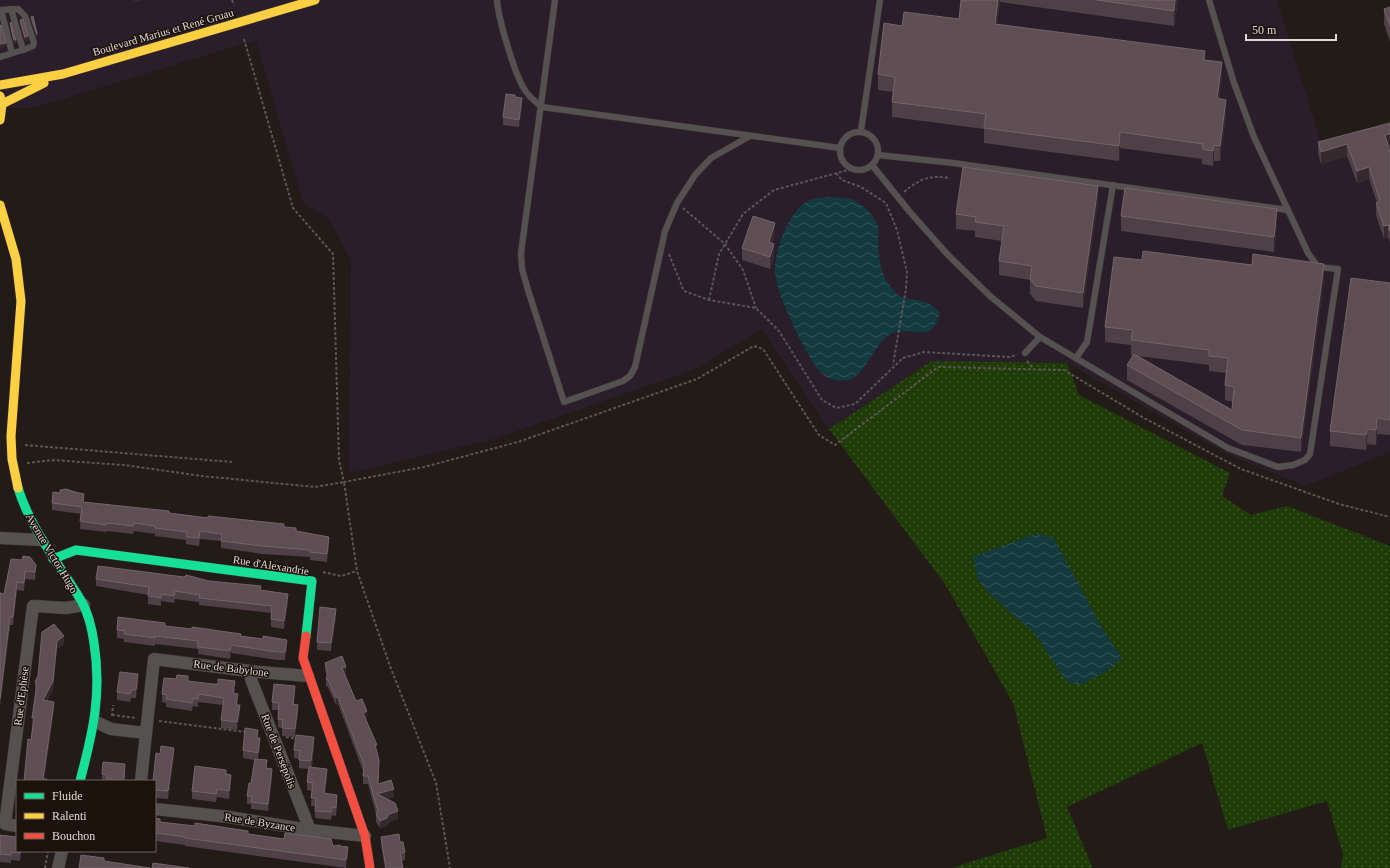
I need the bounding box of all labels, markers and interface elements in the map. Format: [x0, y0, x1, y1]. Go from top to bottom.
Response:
street label: Boulevard Marius et René Gruau [91, 6, 235, 58]
scale bar [1246, 16, 1336, 42]
text: 50 m [1252, 23, 1277, 37]
street label: Avenue Victor Hugo [24, 511, 81, 595]
street label: Rue d'Alexandrie [232, 553, 310, 577]
street label: Rue de Babylone [193, 657, 269, 679]
street label: Rue d'Ephèse [11, 666, 31, 726]
street label: Rue de Persépolis [259, 712, 299, 790]
legend [16, 780, 156, 852]
text: Fluide [52, 789, 83, 803]
text: Ralenti [52, 809, 87, 823]
street label: Rue de Byzance [224, 810, 296, 834]
text: Bouchon [52, 829, 95, 843]

